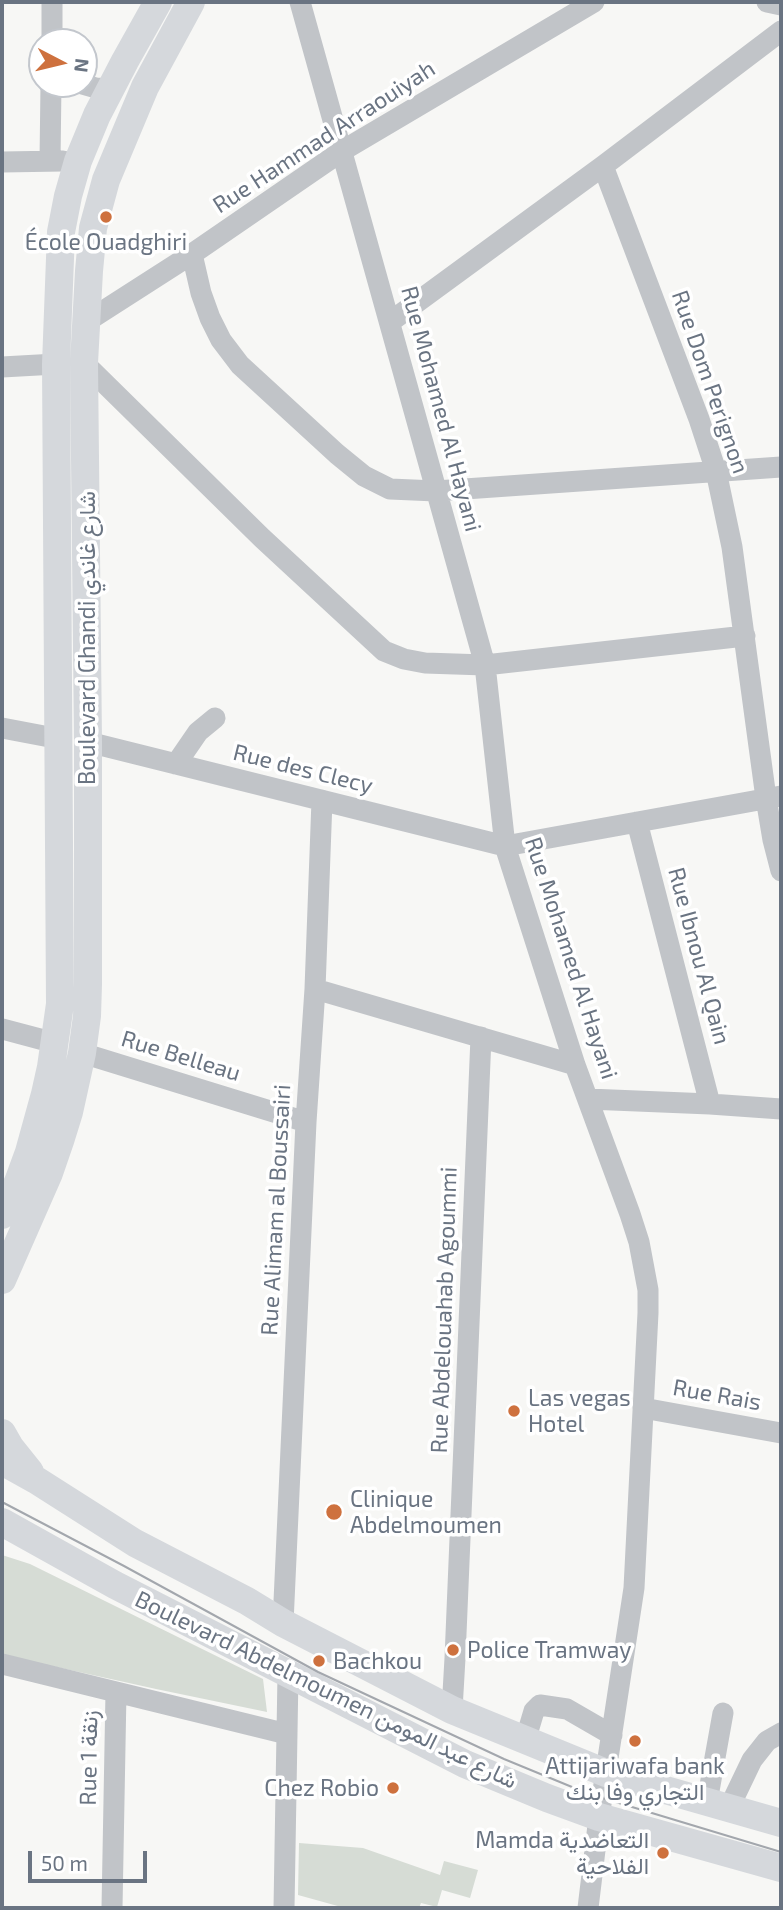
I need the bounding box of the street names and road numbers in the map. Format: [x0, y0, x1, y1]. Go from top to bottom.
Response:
street label: Rue Hammad Arraouiyah [208, 55, 440, 219]
street label: Rue Mohamed Al Hayani [395, 283, 487, 535]
street label: Rue Dom Perignon [666, 287, 754, 477]
street label: Boulevard Ghandi شارع غاندي [73, 491, 101, 785]
street label: Rue des Clecy [230, 738, 376, 800]
street label: Rue Mohamed Al Hayani [519, 834, 623, 1082]
street label: Rue Ibnou Al Qain [662, 865, 736, 1047]
street label: Rue Belleau [118, 1025, 244, 1087]
street label: Rue Alimam al Boussairi [256, 1084, 296, 1336]
street label: Rue Abdelouahab Agoummi [425, 1166, 463, 1454]
street label: Rue Rais [671, 1374, 763, 1416]
street label: Boulevard Abdelmoumen شارع عبد المومن [130, 1585, 522, 1795]
street label: Rue 1 زنقة [74, 1710, 104, 1806]

